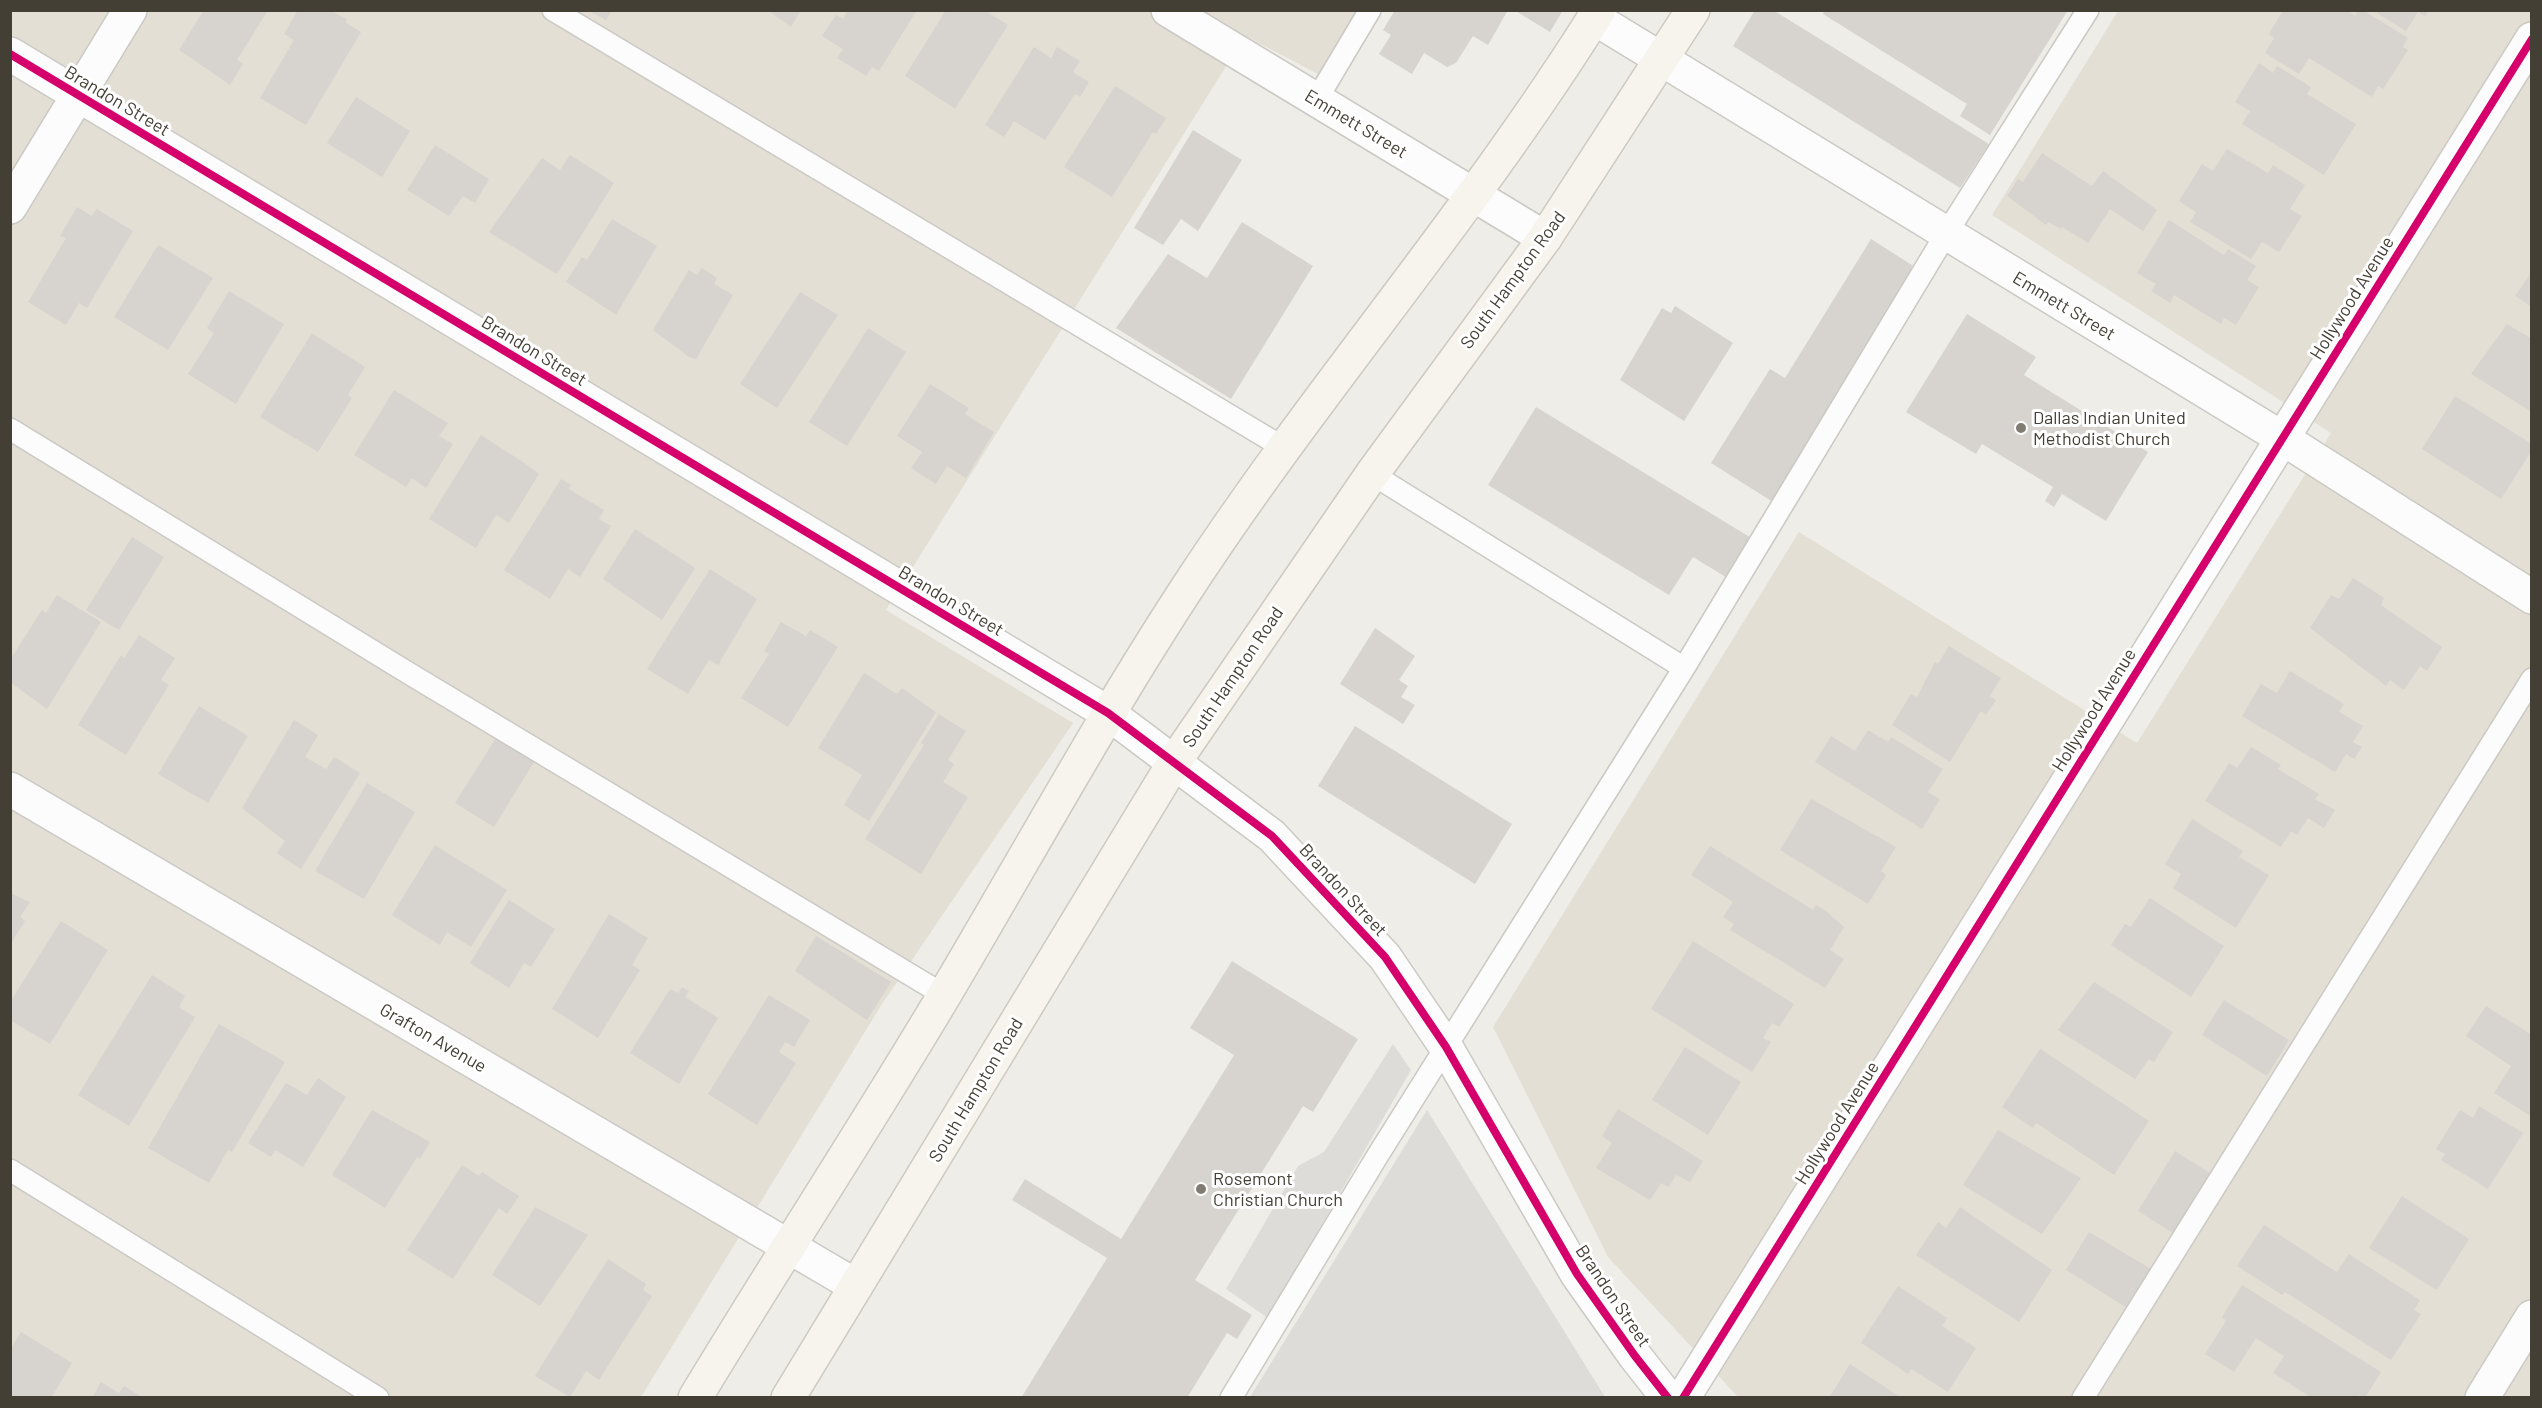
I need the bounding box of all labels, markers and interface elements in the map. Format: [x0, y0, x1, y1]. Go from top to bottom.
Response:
street label: Brandon Street [61, 61, 173, 141]
street label: Emmett Street [1301, 85, 1411, 163]
street label: South Hampton Road [1456, 207, 1570, 353]
street label: Hollywood Avenue [2305, 232, 2399, 364]
street label: Emmett Street [2009, 267, 2119, 345]
street label: Brandon Street [478, 311, 590, 391]
place label: Dallas Indian United Methodist Church [2033, 407, 2186, 450]
marker: Dallas Indian United Methodist Church [2014, 421, 2028, 435]
street label: Brandon Street [895, 561, 1007, 641]
street label: South Hampton Road [1178, 603, 1288, 751]
street label: Hollywood Avenue [2047, 644, 2141, 776]
street label: Brandon Street [1295, 839, 1391, 941]
street label: Grafton Avenue [376, 999, 490, 1077]
street label: South Hampton Road [924, 1014, 1028, 1166]
street label: Hollywood Avenue [1790, 1057, 1884, 1189]
place label: Rosemont Christian Church [1213, 1168, 1343, 1210]
marker: Rosemont Christian Church [1194, 1182, 1208, 1196]
street label: Brandon Street [1571, 1241, 1655, 1351]

